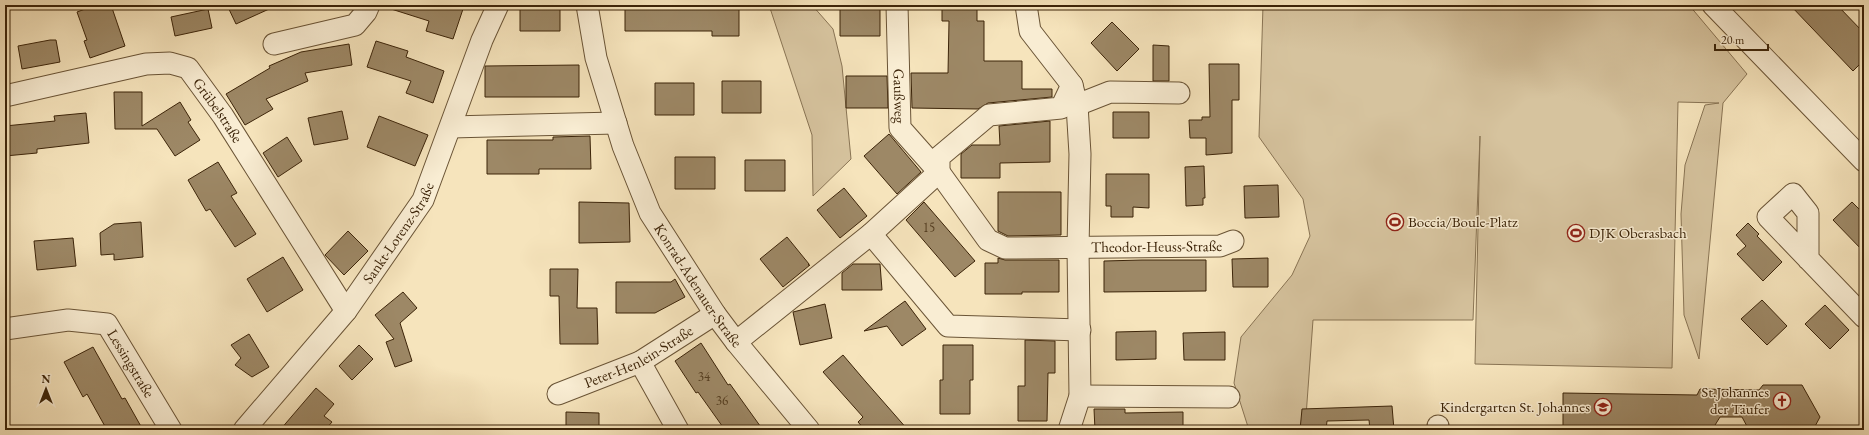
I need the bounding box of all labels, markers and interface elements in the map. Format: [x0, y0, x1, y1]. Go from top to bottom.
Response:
scale bar [1715, 26, 1768, 52]
text: 20 m [1721, 32, 1745, 48]
street label: Gaußweg [890, 68, 910, 124]
street label: Grübelstraße [189, 74, 247, 146]
street label: Sankt-Lorenz-Straße [358, 179, 438, 287]
sports icon: Boccia/Boule-Platz [1385, 212, 1405, 232]
place label: Boccia/Boule-Platz [1408, 212, 1518, 231]
house number: 15 [923, 219, 935, 236]
street label: Konrad-Adenauer-Straße [650, 220, 747, 351]
sports icon: DJK Oberasbach [1566, 223, 1586, 243]
place label: DJK Oberasbach [1589, 223, 1687, 242]
street label: Theodor-Heuss-Straße [1091, 236, 1222, 256]
street label: Peter-Henlein-Straße [581, 321, 696, 392]
street label: Lessingstraße [103, 326, 159, 401]
house number: 34 [698, 368, 711, 385]
north arrow [26, 369, 66, 409]
text: N [42, 372, 51, 386]
place label: St.Johannes der Täufer [1701, 382, 1769, 418]
church icon: St.Johannes der Täufer [1772, 391, 1792, 411]
house number: 36 [716, 392, 728, 409]
place label: Kindergarten St. Johannes [1440, 397, 1590, 416]
school or university icon: Kindergarten St. Johannes [1593, 397, 1613, 417]

